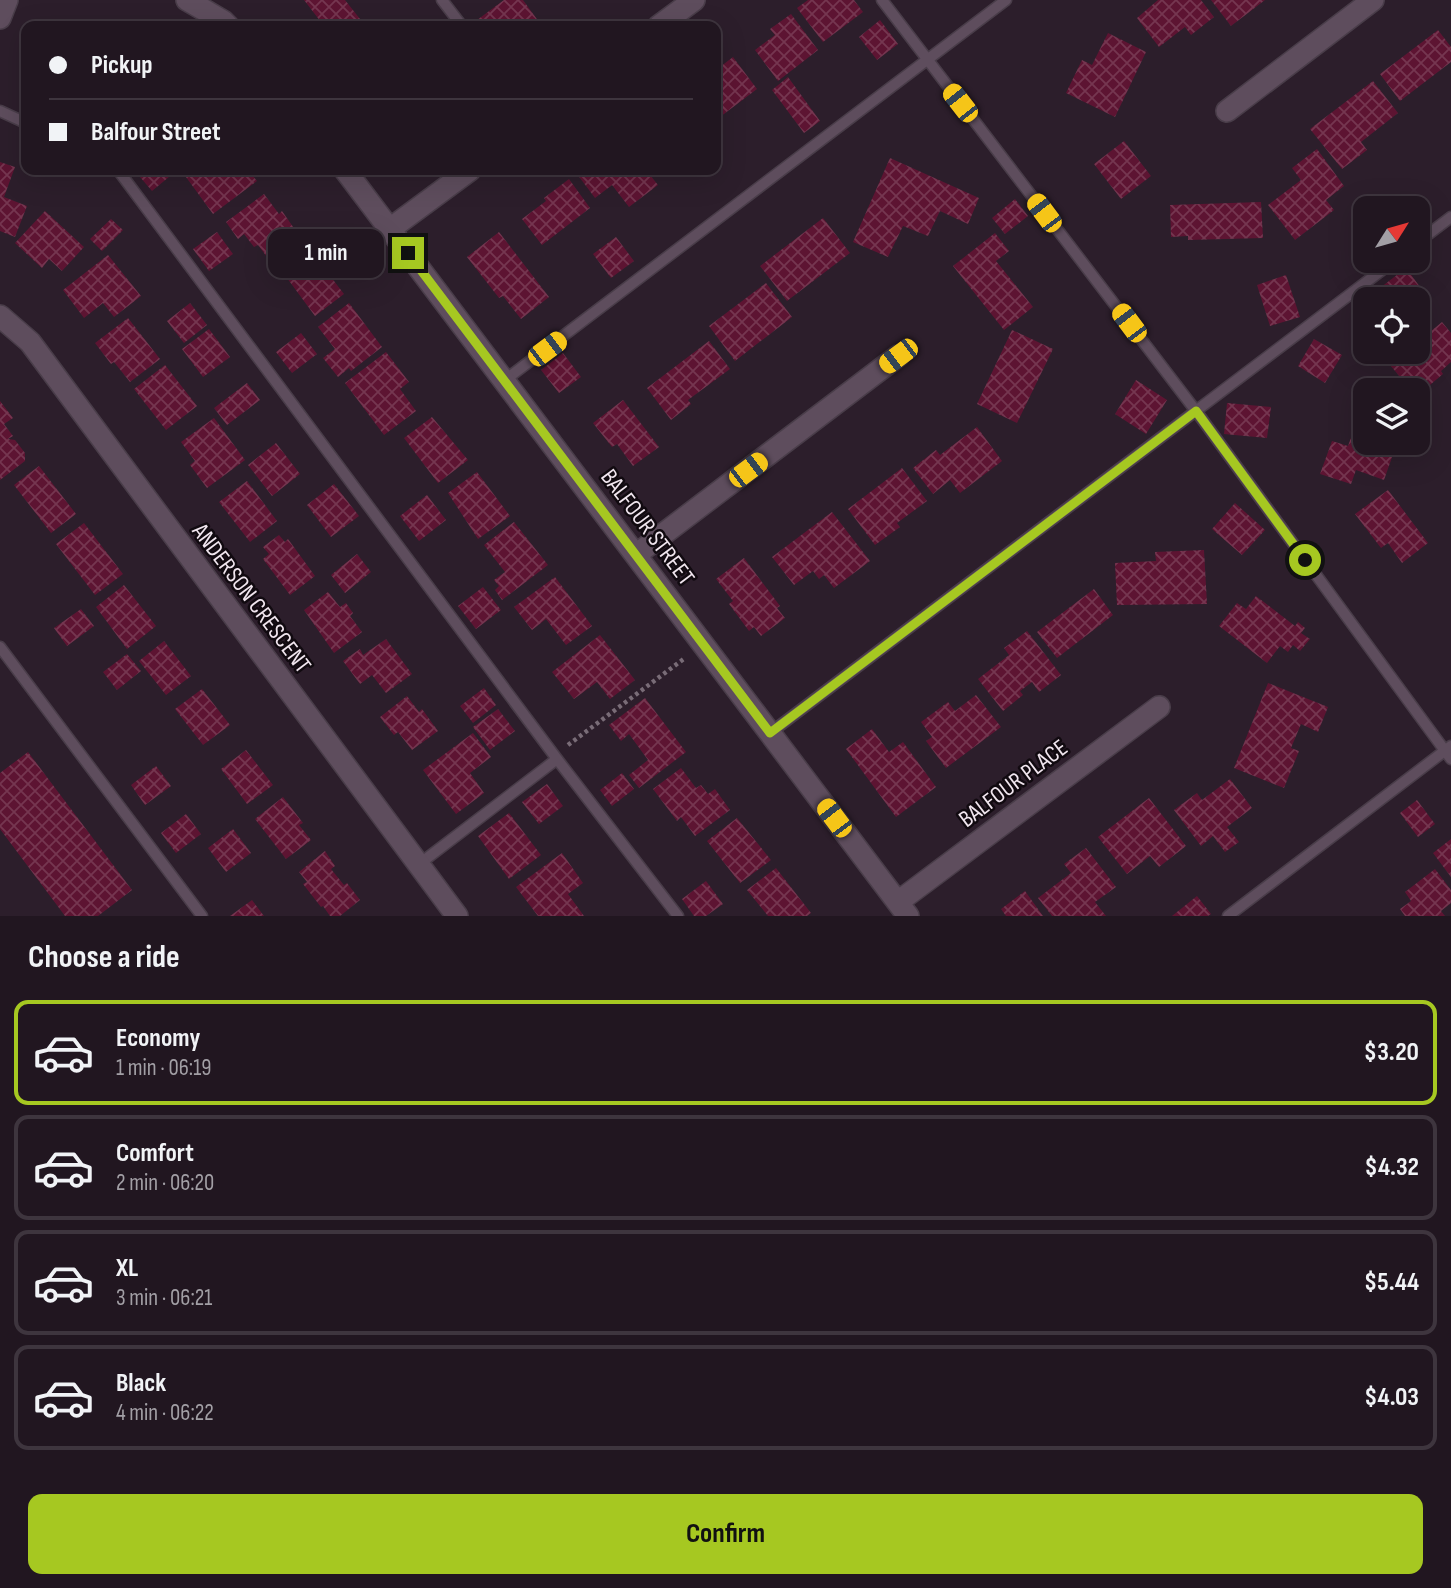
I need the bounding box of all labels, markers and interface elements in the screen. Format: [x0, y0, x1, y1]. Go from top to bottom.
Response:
text: Pickup [91, 50, 153, 81]
car [939, 80, 982, 126]
text: Balfour Street [91, 117, 221, 148]
car [1023, 190, 1066, 236]
north arrow [1353, 196, 1430, 273]
map controls [1353, 196, 1430, 455]
callout: 1 min [268, 229, 384, 278]
route end [392, 237, 424, 269]
text: 1 min [305, 239, 347, 267]
button: locate [1353, 287, 1430, 364]
car [1108, 300, 1151, 346]
car [524, 328, 571, 370]
car [875, 335, 922, 377]
button: layers [1353, 378, 1430, 455]
car [725, 449, 772, 491]
street label: BALFOUR STREET [594, 463, 701, 591]
street label: ANDERSON CRESCENT [185, 517, 317, 679]
route start [1289, 544, 1321, 576]
street label: BALFOUR PLACE [953, 733, 1073, 834]
car [813, 795, 856, 841]
text: Choose a ride [28, 938, 180, 977]
icon: car [32, 1021, 95, 1084]
text: Economy [116, 1023, 200, 1054]
text: $3.20 [1364, 1037, 1419, 1068]
text: 1 min · 06:19 [116, 1054, 211, 1082]
icon: car [32, 1136, 95, 1199]
text: Comfort [116, 1138, 194, 1169]
text: $4.32 [1365, 1152, 1419, 1183]
text: 2 min · 06:20 [116, 1169, 214, 1197]
icon: car [32, 1251, 95, 1314]
text: XL [116, 1253, 138, 1284]
text: $5.44 [1364, 1267, 1419, 1298]
text: 3 min · 06:21 [116, 1284, 212, 1312]
icon: car [32, 1366, 95, 1429]
text: Black [116, 1368, 166, 1399]
text: $4.03 [1364, 1382, 1419, 1413]
text: 4 min · 06:22 [116, 1399, 214, 1427]
button: Confirm [28, 1494, 1423, 1574]

